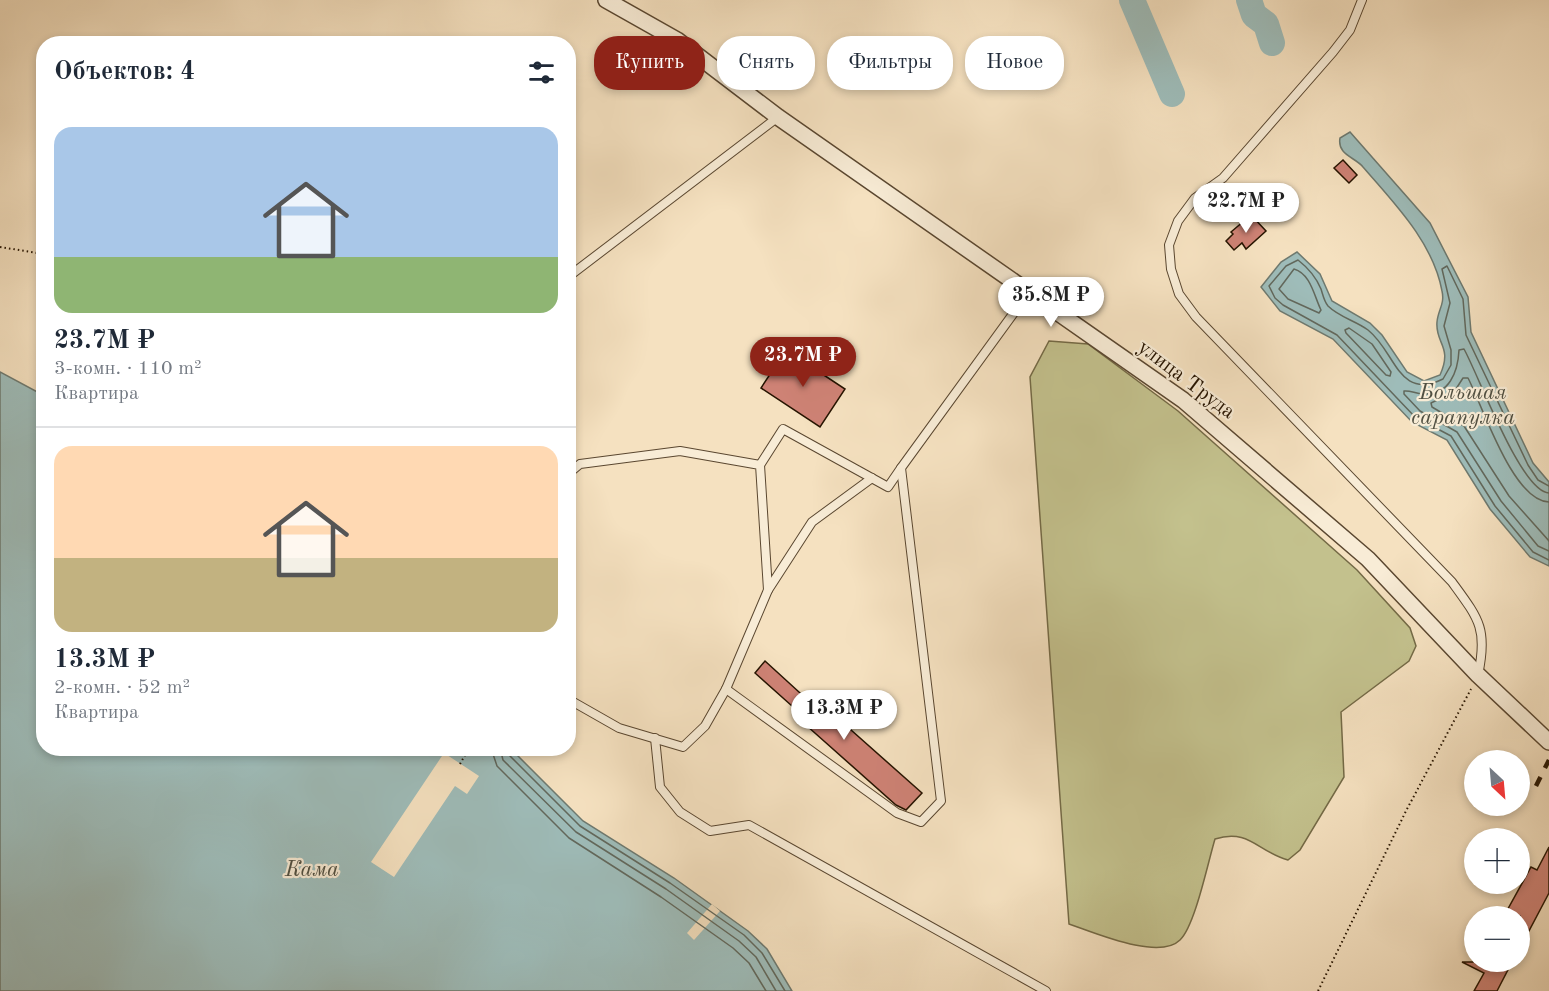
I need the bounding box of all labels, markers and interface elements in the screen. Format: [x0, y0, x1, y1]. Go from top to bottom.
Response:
chip: Купить [594, 36, 705, 90]
chip: Снять [717, 36, 815, 90]
chip: Фильтры [827, 36, 953, 90]
chip: Новое [965, 36, 1064, 90]
icon: filters [525, 56, 558, 89]
text: Объектов: 4 [54, 59, 195, 85]
icon: home [252, 166, 360, 274]
pin: 22.7M ₽ [1191, 183, 1301, 234]
text: 22.7M ₽ [1207, 192, 1285, 212]
pin: 35.8M ₽ [996, 277, 1106, 328]
text: 35.8M ₽ [1012, 286, 1090, 306]
text: 23.7M ₽ [54, 328, 155, 354]
pin: 23.7M ₽ [748, 337, 858, 388]
street label: улица Труда [1133, 337, 1239, 423]
text: 23.7M ₽ [764, 346, 842, 366]
text: 3-комн. · 110 m² [54, 359, 202, 379]
water label: Большая сарапулка [1411, 382, 1515, 429]
text: Квартира [54, 384, 139, 404]
icon: home [252, 485, 360, 593]
text: 13.3M ₽ [54, 647, 155, 673]
text: 2-комн. · 52 m² [54, 678, 190, 698]
pin: 13.3M ₽ [789, 690, 899, 741]
text: 13.3M ₽ [805, 699, 883, 719]
text: Квартира [54, 703, 139, 723]
north arrow [1464, 750, 1530, 816]
map controls [1464, 750, 1530, 972]
button: + [1464, 828, 1530, 894]
water label: Кама [284, 859, 339, 881]
button: − [1464, 906, 1530, 972]

